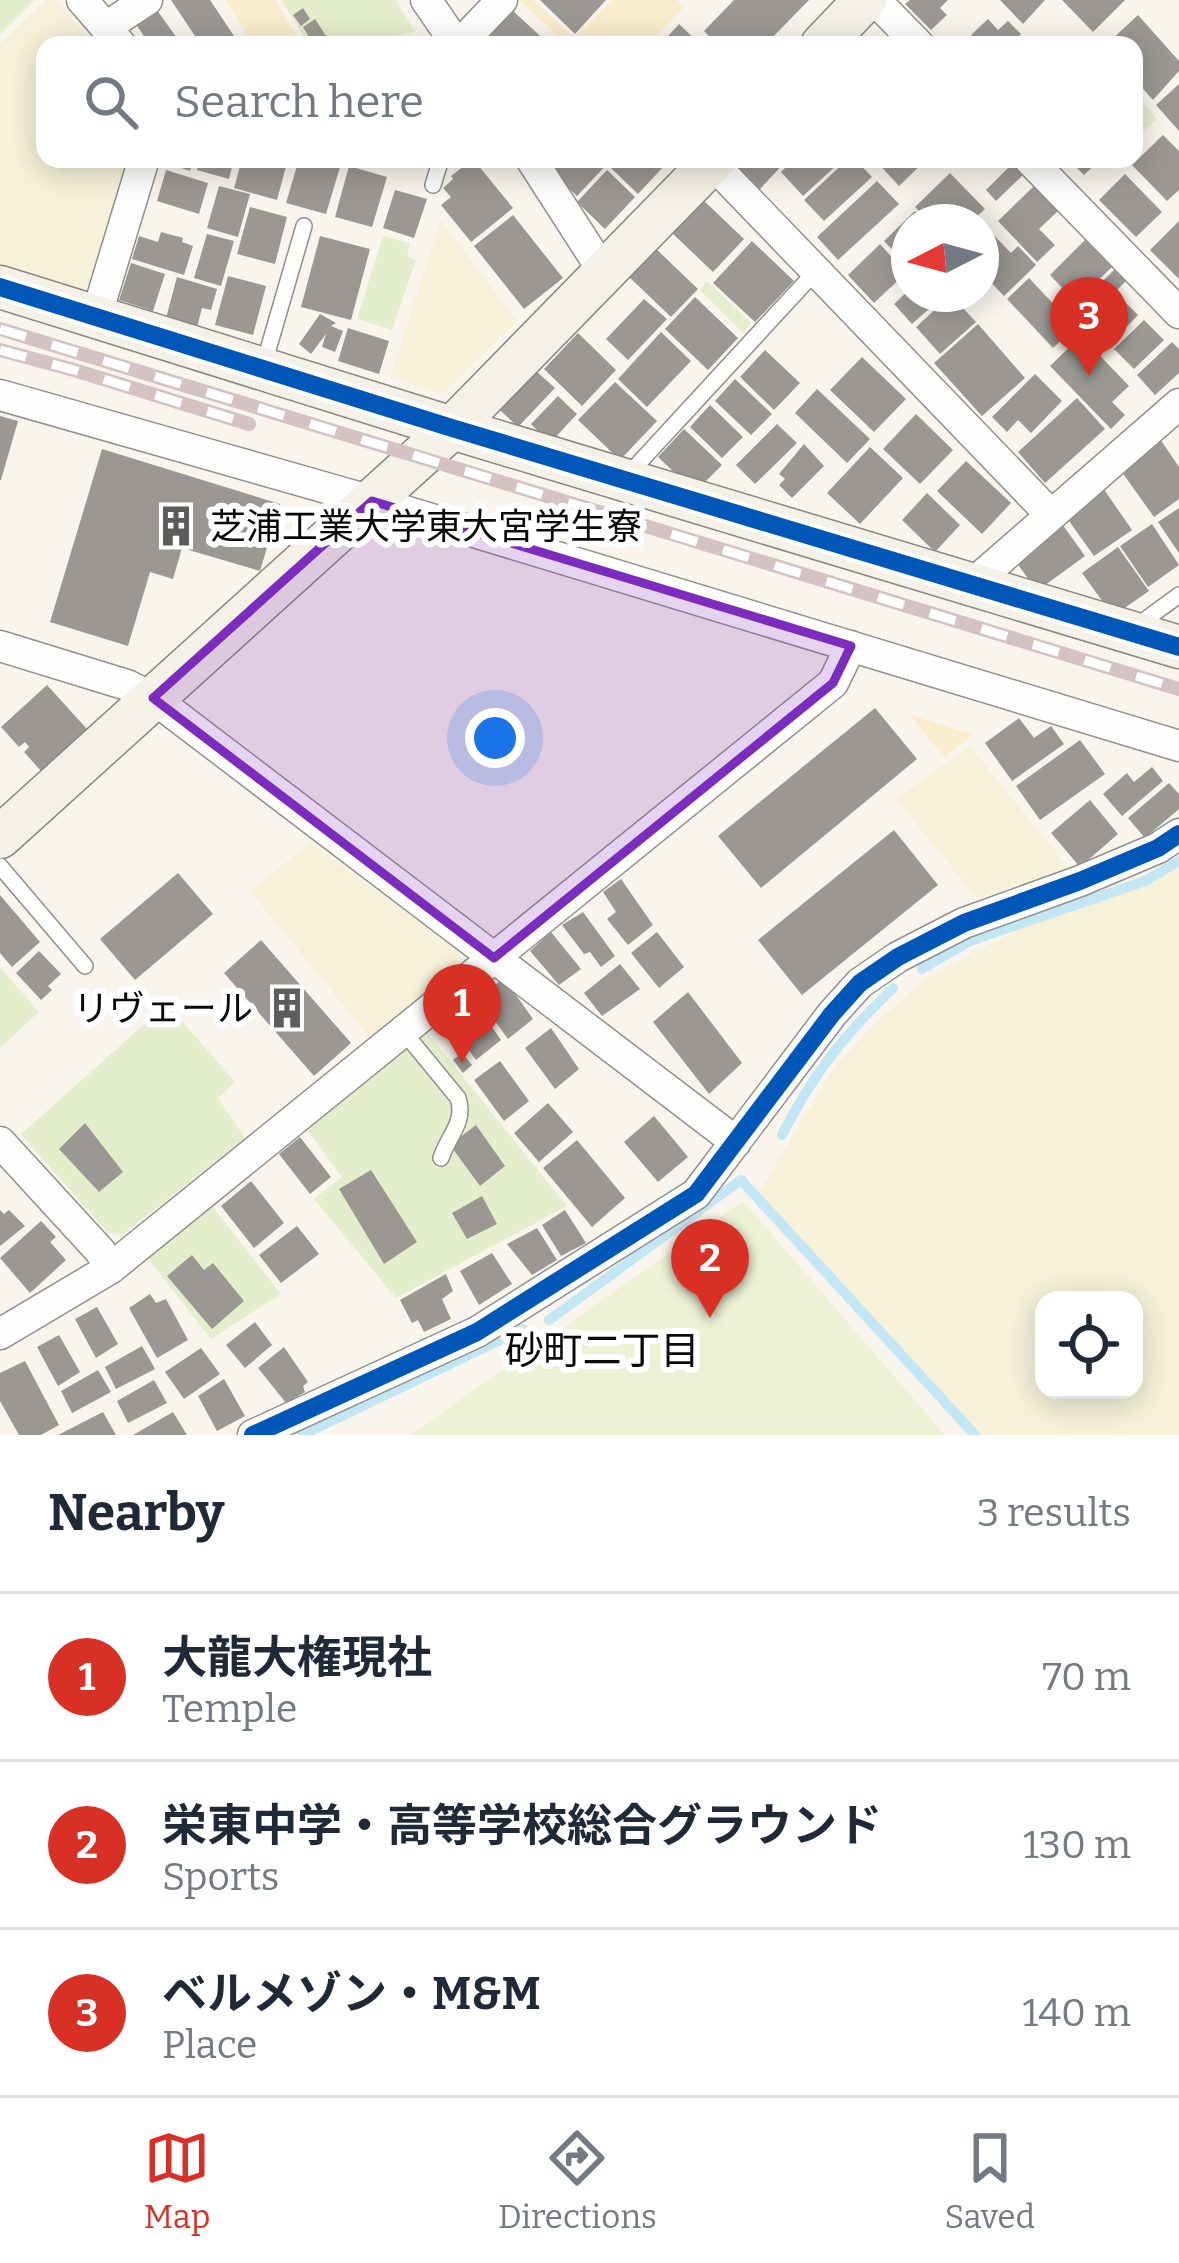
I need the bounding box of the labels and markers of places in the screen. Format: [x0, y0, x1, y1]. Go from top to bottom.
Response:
pin: 3 [1050, 277, 1128, 376]
building icon: 芝浦工業大学東大宮学生寮 [153, 503, 199, 549]
place label: 芝浦工業大学東大宮学生寮 [210, 505, 642, 549]
pin: 1 [423, 964, 501, 1063]
building icon: リヴェール [264, 985, 310, 1031]
place label: リヴェール [73, 987, 253, 1031]
pin: 2 [671, 1219, 749, 1318]

